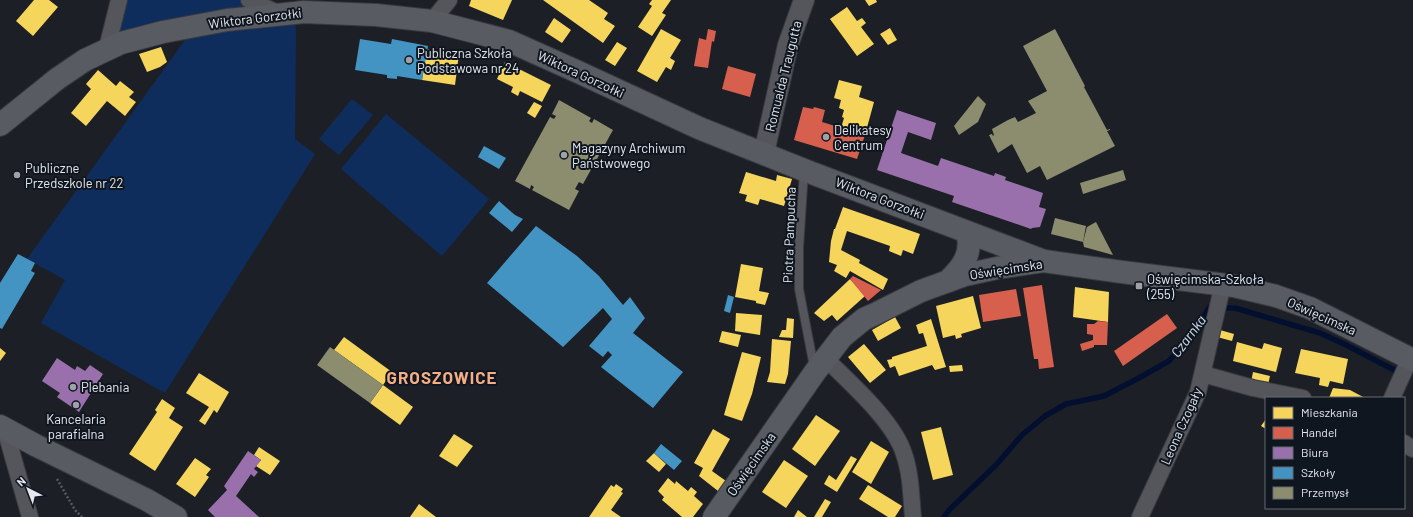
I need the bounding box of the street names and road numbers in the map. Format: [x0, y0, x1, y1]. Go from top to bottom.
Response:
street label: Wiktora Gorzołki [207, 4, 303, 32]
street label: Romualda Traugutta [761, 19, 805, 133]
street label: Wiktora Gorzołki [535, 47, 627, 101]
street label: Wiktora Gorzołki [833, 174, 927, 222]
street label: Piotra Pampucha [779, 187, 799, 283]
street label: Oświęcimska [968, 255, 1044, 283]
street label: Oświęcimska [1285, 294, 1359, 338]
street label: Leona Czogały [1157, 385, 1205, 467]
street label: Oświęcimska [723, 429, 779, 499]

